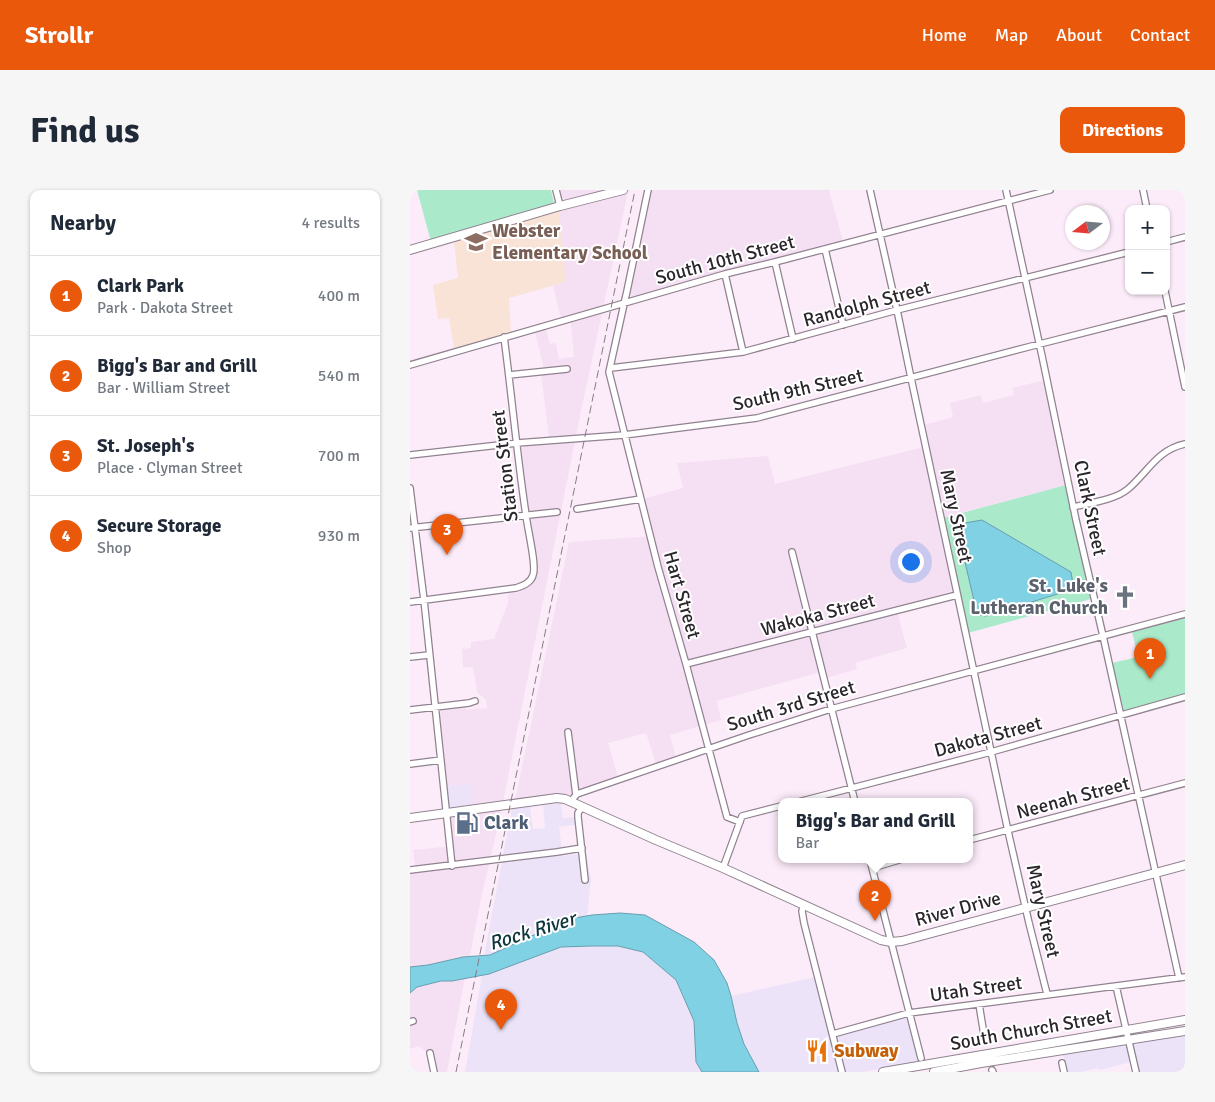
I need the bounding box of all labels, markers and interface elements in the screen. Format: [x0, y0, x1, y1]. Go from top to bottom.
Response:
text: Strollr [25, 20, 93, 50]
text: Home [922, 24, 967, 46]
text: Map [995, 24, 1028, 46]
text: About [1056, 24, 1102, 46]
text: Contact [1130, 24, 1190, 46]
button: Directions [1060, 107, 1185, 153]
text: Find us [30, 109, 140, 152]
north arrow [1065, 205, 1110, 250]
map controls [1125, 205, 1170, 295]
button: + [1125, 205, 1170, 250]
text: Nearby [50, 210, 116, 236]
text: 4 results [301, 213, 360, 233]
place label: Webster Elementary School [492, 219, 648, 265]
school or university icon: Webster Elementary School [463, 229, 489, 255]
street label: South 10th Street [653, 230, 798, 290]
button: − [1125, 250, 1170, 295]
text: Clark Park [97, 274, 184, 298]
street label: Randolph Street [801, 275, 934, 333]
text: 1 [62, 286, 70, 306]
text: 400 m [318, 286, 360, 306]
text: Park · Dakota Street [97, 298, 233, 318]
text: Bigg's Bar and Grill [97, 354, 257, 378]
street label: South 9th Street [731, 363, 866, 417]
text: 2 [62, 366, 70, 386]
text: 540 m [318, 366, 360, 386]
text: Bar · William Street [97, 378, 230, 398]
street label: Station Street [486, 408, 524, 523]
text: St. Joseph's [97, 434, 194, 458]
text: 3 [62, 446, 70, 466]
text: 700 m [318, 446, 360, 466]
text: Place · Clyman Street [97, 458, 243, 478]
street label: Clark Street [1068, 458, 1112, 558]
street label: Mary Street [934, 467, 978, 565]
text: Secure Storage [97, 514, 221, 538]
pin: 3 [431, 514, 463, 555]
text: 4 [62, 526, 70, 546]
text: 930 m [318, 526, 360, 546]
text: Shop [97, 538, 131, 558]
street label: Hart Street [658, 548, 706, 642]
your location [898, 549, 924, 575]
place label: St. Luke's Lutheran Church [970, 574, 1108, 620]
church icon: St. Luke's Lutheran Church [1112, 584, 1138, 610]
street label: Wakoka Street [758, 588, 878, 642]
pin: 1 [1134, 638, 1166, 679]
street label: South 3rd Street [724, 675, 858, 737]
street label: Dakota Street [931, 711, 1045, 763]
street label: Neenah Street [1014, 771, 1132, 825]
popup [778, 798, 973, 863]
text: Bigg's Bar and Grill [795, 809, 956, 833]
fuel station icon: Clark [454, 810, 480, 836]
place label: Clark [484, 811, 529, 835]
text: Bar [795, 833, 819, 853]
street label: Mary Street [1021, 862, 1065, 960]
pin: 2 [859, 880, 891, 921]
street label: River Drive [912, 886, 1004, 932]
water label: Rock River [486, 905, 581, 956]
street label: Utah Street [928, 971, 1024, 1007]
pin: 4 [485, 989, 517, 1030]
street label: South Church Street [948, 1004, 1114, 1056]
restaurant icon: Subway [804, 1038, 830, 1064]
place label: Subway [834, 1039, 899, 1063]

